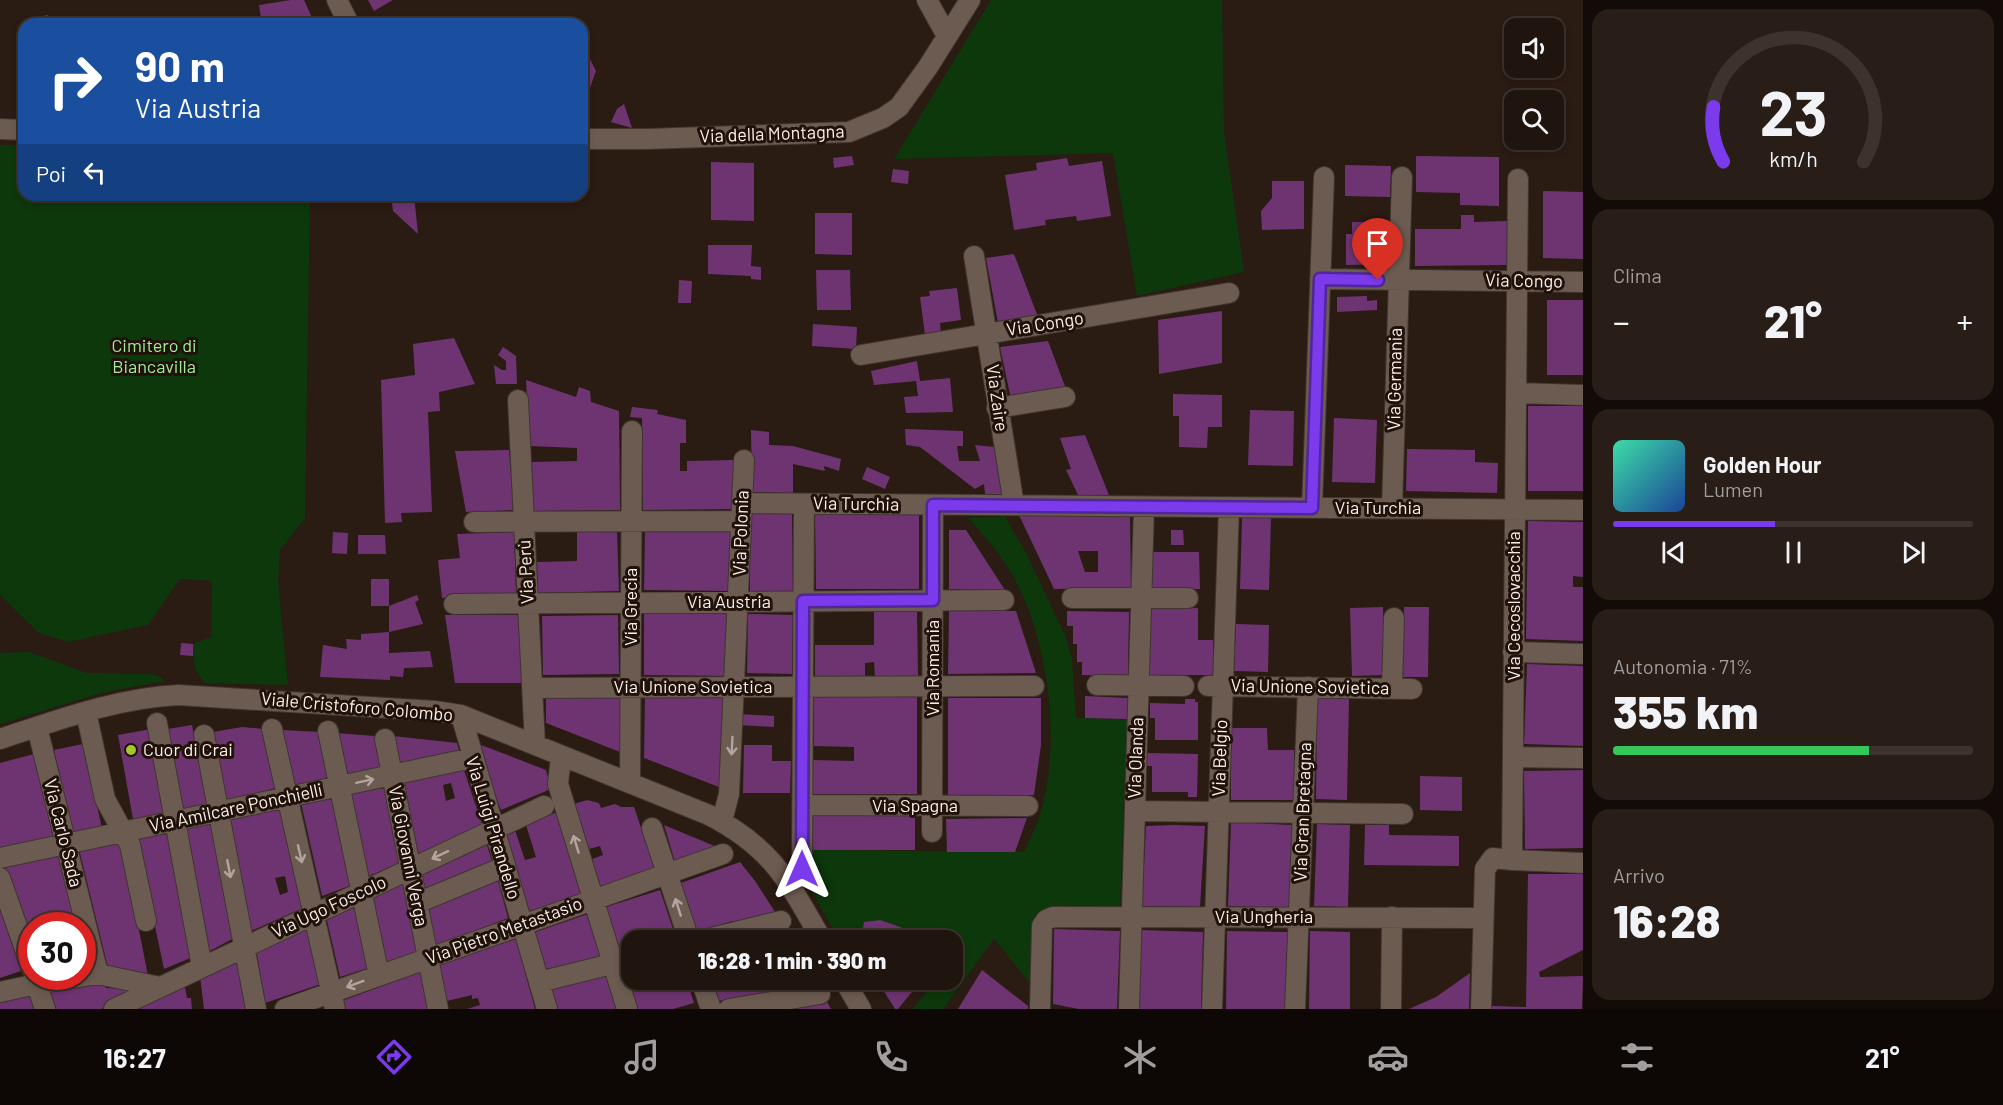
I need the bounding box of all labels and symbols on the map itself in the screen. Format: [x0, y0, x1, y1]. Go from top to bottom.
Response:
street label: Via della Montagna [699, 119, 845, 147]
pin [1352, 218, 1403, 280]
street label: Via Congo [1485, 268, 1563, 292]
street label: Via Congo [1005, 306, 1085, 340]
street label: Via Germania [1382, 327, 1406, 431]
park label: Cimitero di Biancavilla [111, 334, 197, 377]
street label: Via Zaire [982, 363, 1014, 433]
street label: Via Polonia [728, 490, 752, 576]
street label: Via Turchia [813, 491, 899, 515]
street label: Via Turchia [1335, 496, 1421, 518]
street label: Via Cecoslovacchia [1502, 531, 1524, 681]
street label: Via Perù [512, 539, 538, 605]
street label: Via Grecia [619, 568, 641, 646]
street label: Via Austria [687, 590, 771, 612]
street label: Via Romania [921, 620, 943, 716]
street label: Via Unione Sovietica [1230, 674, 1390, 698]
street label: Via Unione Sovietica [614, 675, 772, 697]
street label: Viale Cristoforo Colombo [260, 687, 454, 725]
street label: Via Olanda [1123, 717, 1147, 799]
street label: Via Belgio [1207, 719, 1231, 797]
one-way arrow [726, 735, 737, 755]
place label: Cuor di Crai [143, 738, 233, 760]
street label: Via Gran Bretagna [1289, 742, 1315, 882]
marker: Cuor di Crai [124, 743, 138, 757]
street label: Via Luigi Pirandello [462, 754, 526, 902]
one-way arrow [355, 775, 375, 786]
street label: Via Carlo Sada [40, 776, 88, 889]
street label: Via Amilcare Ponchielli [147, 778, 324, 836]
street label: Via Giovanni Verga [385, 784, 433, 928]
street label: Via Spagna [872, 794, 958, 816]
one-way arrow [570, 835, 581, 854]
position arrow [770, 837, 834, 901]
one-way arrow [295, 844, 306, 864]
one-way arrow [432, 849, 450, 861]
one-way arrow [224, 859, 235, 879]
street label: Via Ugo Foscolo [268, 870, 389, 942]
street label: Via Pietro Metastasio [423, 892, 585, 969]
one-way arrow [672, 898, 683, 917]
street label: Via Ungheria [1215, 905, 1313, 927]
speed limit sign: 30 [18, 912, 96, 990]
one-way arrow [346, 980, 365, 991]

